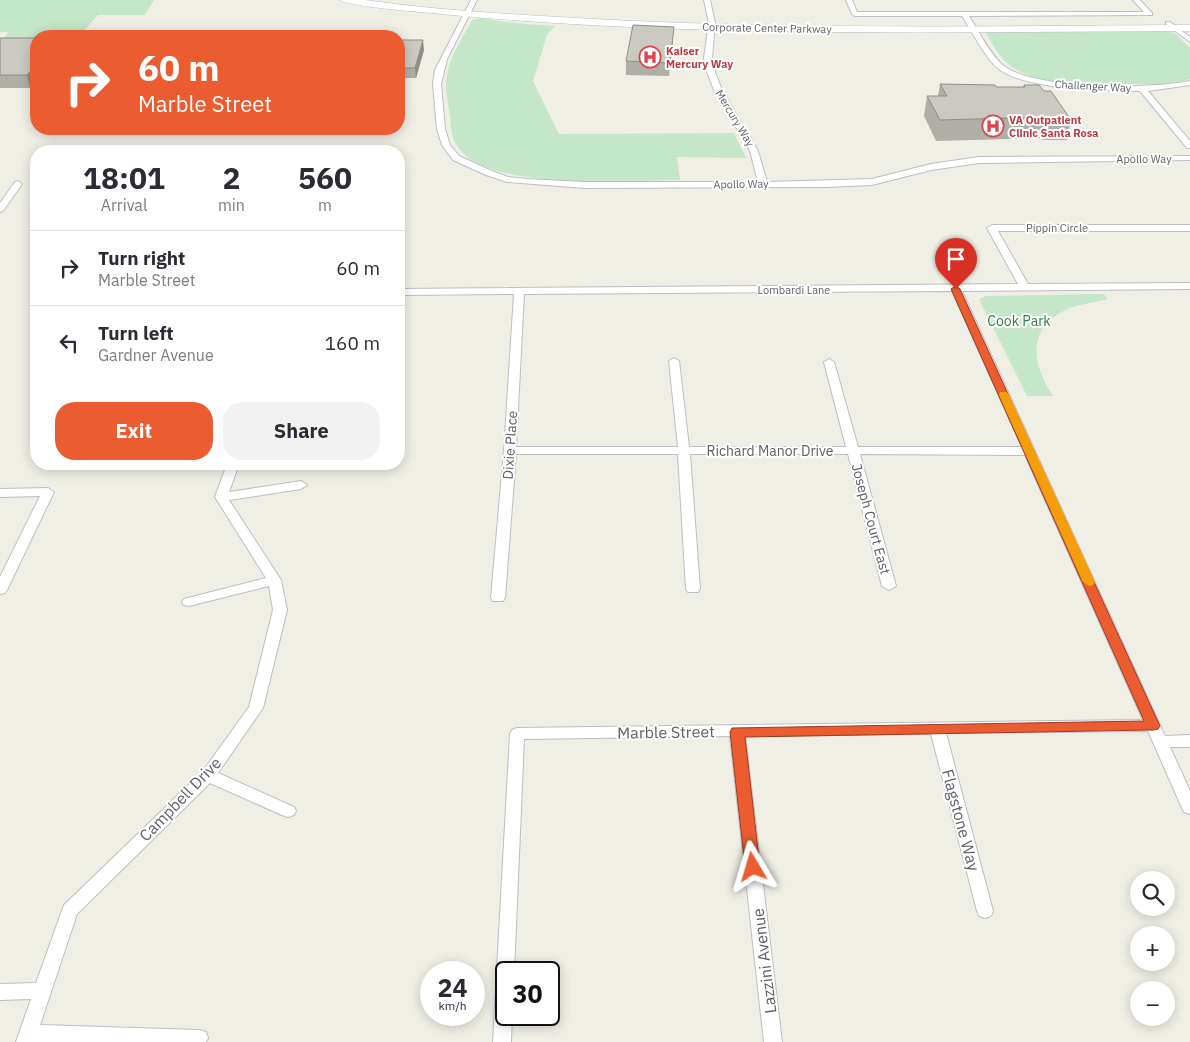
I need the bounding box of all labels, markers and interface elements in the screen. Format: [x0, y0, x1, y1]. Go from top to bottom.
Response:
street label: Corporate Center Parkway [702, 20, 832, 36]
place label: Kaiser Mercury Way [666, 44, 733, 71]
text: 60 m [138, 45, 220, 91]
hospital icon: Kaiser Mercury Way [638, 45, 662, 69]
icon: right [55, 50, 120, 115]
street label: Challenger Way [1054, 77, 1132, 95]
street label: Mercury Way [713, 87, 758, 149]
text: Marble Street [138, 89, 272, 118]
place label: VA Outpatient Clinic Santa Rosa [1009, 113, 1099, 140]
hospital icon: VA Outpatient Clinic Santa Rosa [981, 114, 1005, 138]
street label: Apollo Way [1116, 152, 1172, 166]
text: 18:01 [83, 158, 165, 197]
text: 2 [222, 158, 240, 197]
text: 560 [298, 158, 352, 197]
street label: Apollo Way [713, 177, 769, 191]
text: Arrival [101, 195, 147, 215]
text: min [218, 195, 245, 215]
text: m [318, 195, 332, 215]
street label: Pippin Circle [1026, 221, 1088, 235]
pin [935, 238, 977, 289]
icon: arrive [942, 245, 970, 273]
text: Turn right [98, 246, 185, 270]
icon: right [55, 254, 83, 282]
text: 60 m [336, 256, 380, 280]
text: Marble Street [98, 270, 196, 290]
street label: Lombardi Lane [758, 283, 830, 297]
park label: Cook Park [987, 312, 1051, 330]
text: Turn left [98, 321, 174, 345]
icon: left [55, 329, 83, 357]
text: 160 m [325, 331, 380, 355]
text: Gardner Avenue [98, 345, 214, 365]
button: Exit [55, 402, 213, 460]
button: Share [223, 402, 380, 460]
street label: Dixie Place [499, 410, 521, 480]
street label: Richard Manor Drive [707, 442, 834, 460]
street label: Joseph Court East [848, 462, 894, 576]
street label: Marble Street [617, 721, 715, 743]
street label: Campbell Drive [135, 753, 225, 845]
street label: Flagstone Way [938, 767, 984, 873]
position arrow [726, 840, 778, 892]
map controls [1130, 871, 1175, 1026]
button: search [1130, 871, 1175, 916]
street label: Lazzini Avenue [748, 907, 780, 1015]
button: + [1130, 926, 1175, 971]
speed limit sign: 30 [495, 961, 560, 1026]
text: 24 [437, 971, 468, 1004]
button: − [1130, 981, 1175, 1026]
text: km/h [438, 998, 467, 1013]

